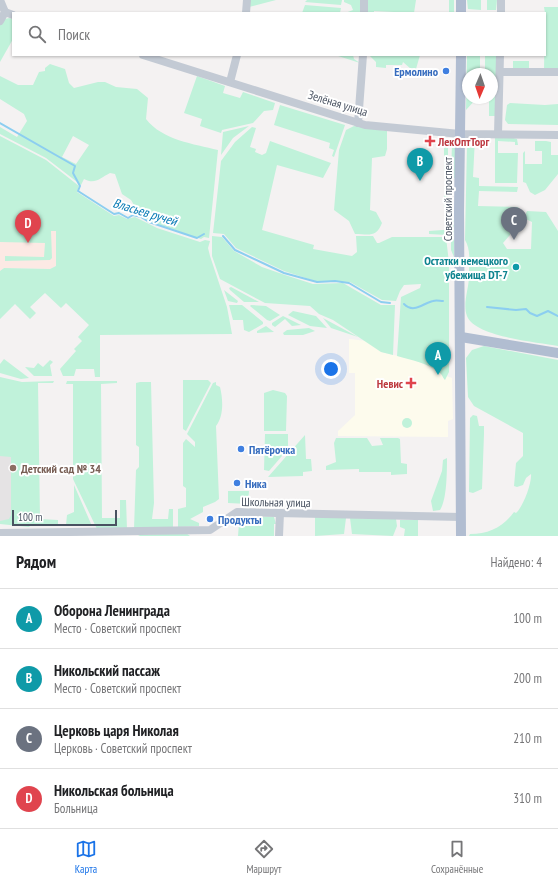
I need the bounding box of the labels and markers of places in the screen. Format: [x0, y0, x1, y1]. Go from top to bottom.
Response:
place label: Ермолино [394, 64, 439, 79]
marker: Ермолино [441, 66, 451, 76]
place label: ЛекОптТорг [437, 134, 489, 149]
marker: ЛекОптТорг [425, 136, 435, 146]
pin: B [407, 148, 433, 181]
pin: C [501, 207, 527, 240]
pin: D [15, 210, 41, 243]
place label: Остатки немецкого убежища DT-7 [424, 253, 509, 282]
marker: Остатки немецкого убежища DT-7 [511, 262, 521, 272]
pin: A [425, 342, 451, 375]
place label: Невис [377, 376, 404, 391]
marker: Невис [406, 378, 416, 388]
place label: Пятёрочка [249, 442, 295, 457]
marker: Пятёрочка [236, 444, 246, 454]
place label: Детский сад № 34 [21, 461, 101, 476]
marker: Детский сад № 34 [8, 463, 18, 473]
place label: Ника [245, 476, 267, 491]
marker: Ника [232, 478, 242, 488]
place label: Продукты [218, 512, 262, 527]
marker: Продукты [205, 514, 215, 524]

